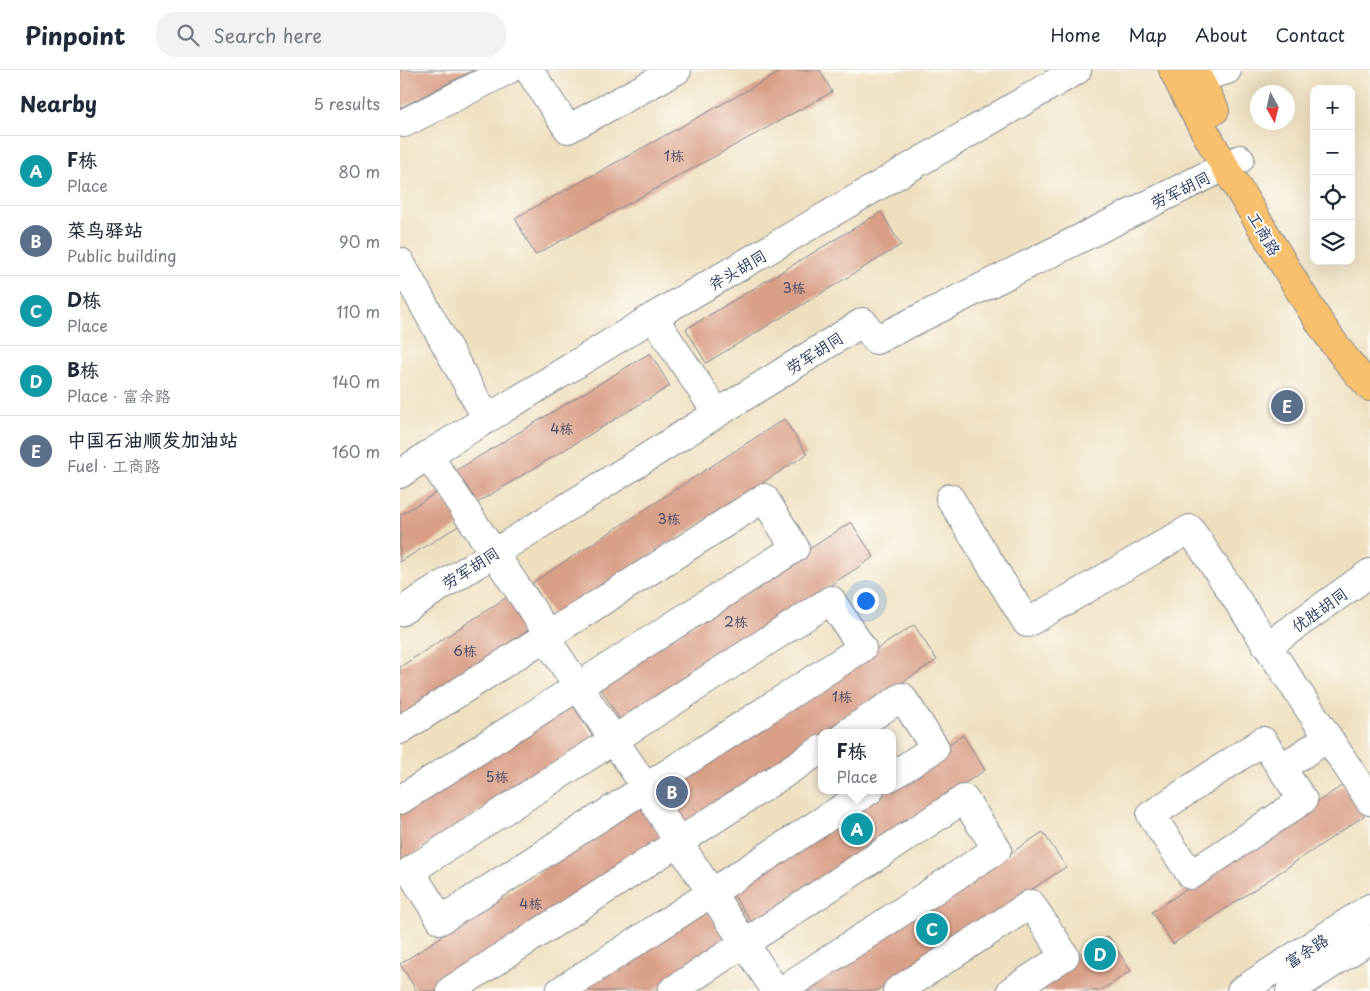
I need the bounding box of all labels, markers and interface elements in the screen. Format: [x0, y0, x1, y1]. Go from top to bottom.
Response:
search box [156, 12, 506, 57]
text: Pinpoint [25, 17, 126, 53]
icon: search [174, 21, 202, 49]
text: Search here [214, 21, 322, 49]
text: Home [1050, 21, 1100, 48]
text: Map [1128, 21, 1167, 48]
text: About [1195, 21, 1247, 48]
text: Contact [1275, 21, 1345, 48]
north arrow [1250, 85, 1295, 130]
map controls [1310, 85, 1355, 265]
button: + [1310, 85, 1355, 130]
text: Nearby [20, 87, 97, 119]
text: 5 results [313, 91, 380, 115]
button: − [1310, 130, 1355, 175]
text: F栋 [67, 145, 97, 173]
house number: 1栋 [664, 145, 684, 166]
text: A [30, 159, 42, 183]
text: 80 m [338, 159, 380, 183]
street label: 劳军胡同 [1146, 164, 1214, 214]
text: Place [67, 173, 108, 197]
button: locate [1310, 175, 1355, 220]
street label: 工商路 [1242, 206, 1288, 260]
text: 菜鸟驿站 [67, 215, 143, 243]
button: layers [1310, 220, 1355, 265]
text: B [31, 229, 41, 253]
text: 90 m [339, 229, 380, 253]
text: Public building [67, 243, 177, 267]
street label: 斧头胡同 [703, 243, 771, 295]
house number: 3栋 [782, 277, 806, 298]
text: D栋 [67, 285, 101, 313]
text: C [30, 299, 42, 323]
text: 110 m [337, 299, 380, 323]
text: Place [67, 313, 108, 337]
street label: 劳军胡同 [780, 325, 848, 379]
text: B栋 [67, 355, 99, 383]
text: D [30, 369, 42, 393]
text: 140 m [332, 369, 380, 393]
text: Place · 富余路 [67, 383, 171, 407]
pin: E [1271, 387, 1303, 425]
house number: 4栋 [550, 418, 574, 439]
text: 中国石油顺发加油站 [67, 425, 238, 453]
text: E [31, 439, 41, 463]
text: 160 m [332, 439, 380, 463]
text: Fuel · 工商路 [67, 453, 160, 477]
house number: 3栋 [657, 508, 681, 529]
street label: 劳军胡同 [436, 540, 504, 594]
street label: 优胜胡同 [1286, 581, 1352, 637]
your location [853, 588, 879, 614]
house number: 2栋 [724, 611, 748, 632]
house number: 6栋 [453, 640, 477, 661]
house number: 1栋 [832, 686, 852, 707]
popup [818, 729, 896, 794]
text: F栋 [837, 736, 867, 764]
text: Place [837, 764, 877, 788]
house number: 5栋 [485, 766, 509, 787]
pin: B [656, 773, 688, 811]
pin: A [841, 810, 873, 848]
house number: 4栋 [519, 893, 543, 914]
pin: C [916, 910, 948, 948]
street label: 富余路 [1279, 927, 1333, 973]
pin: D [1084, 935, 1116, 973]

